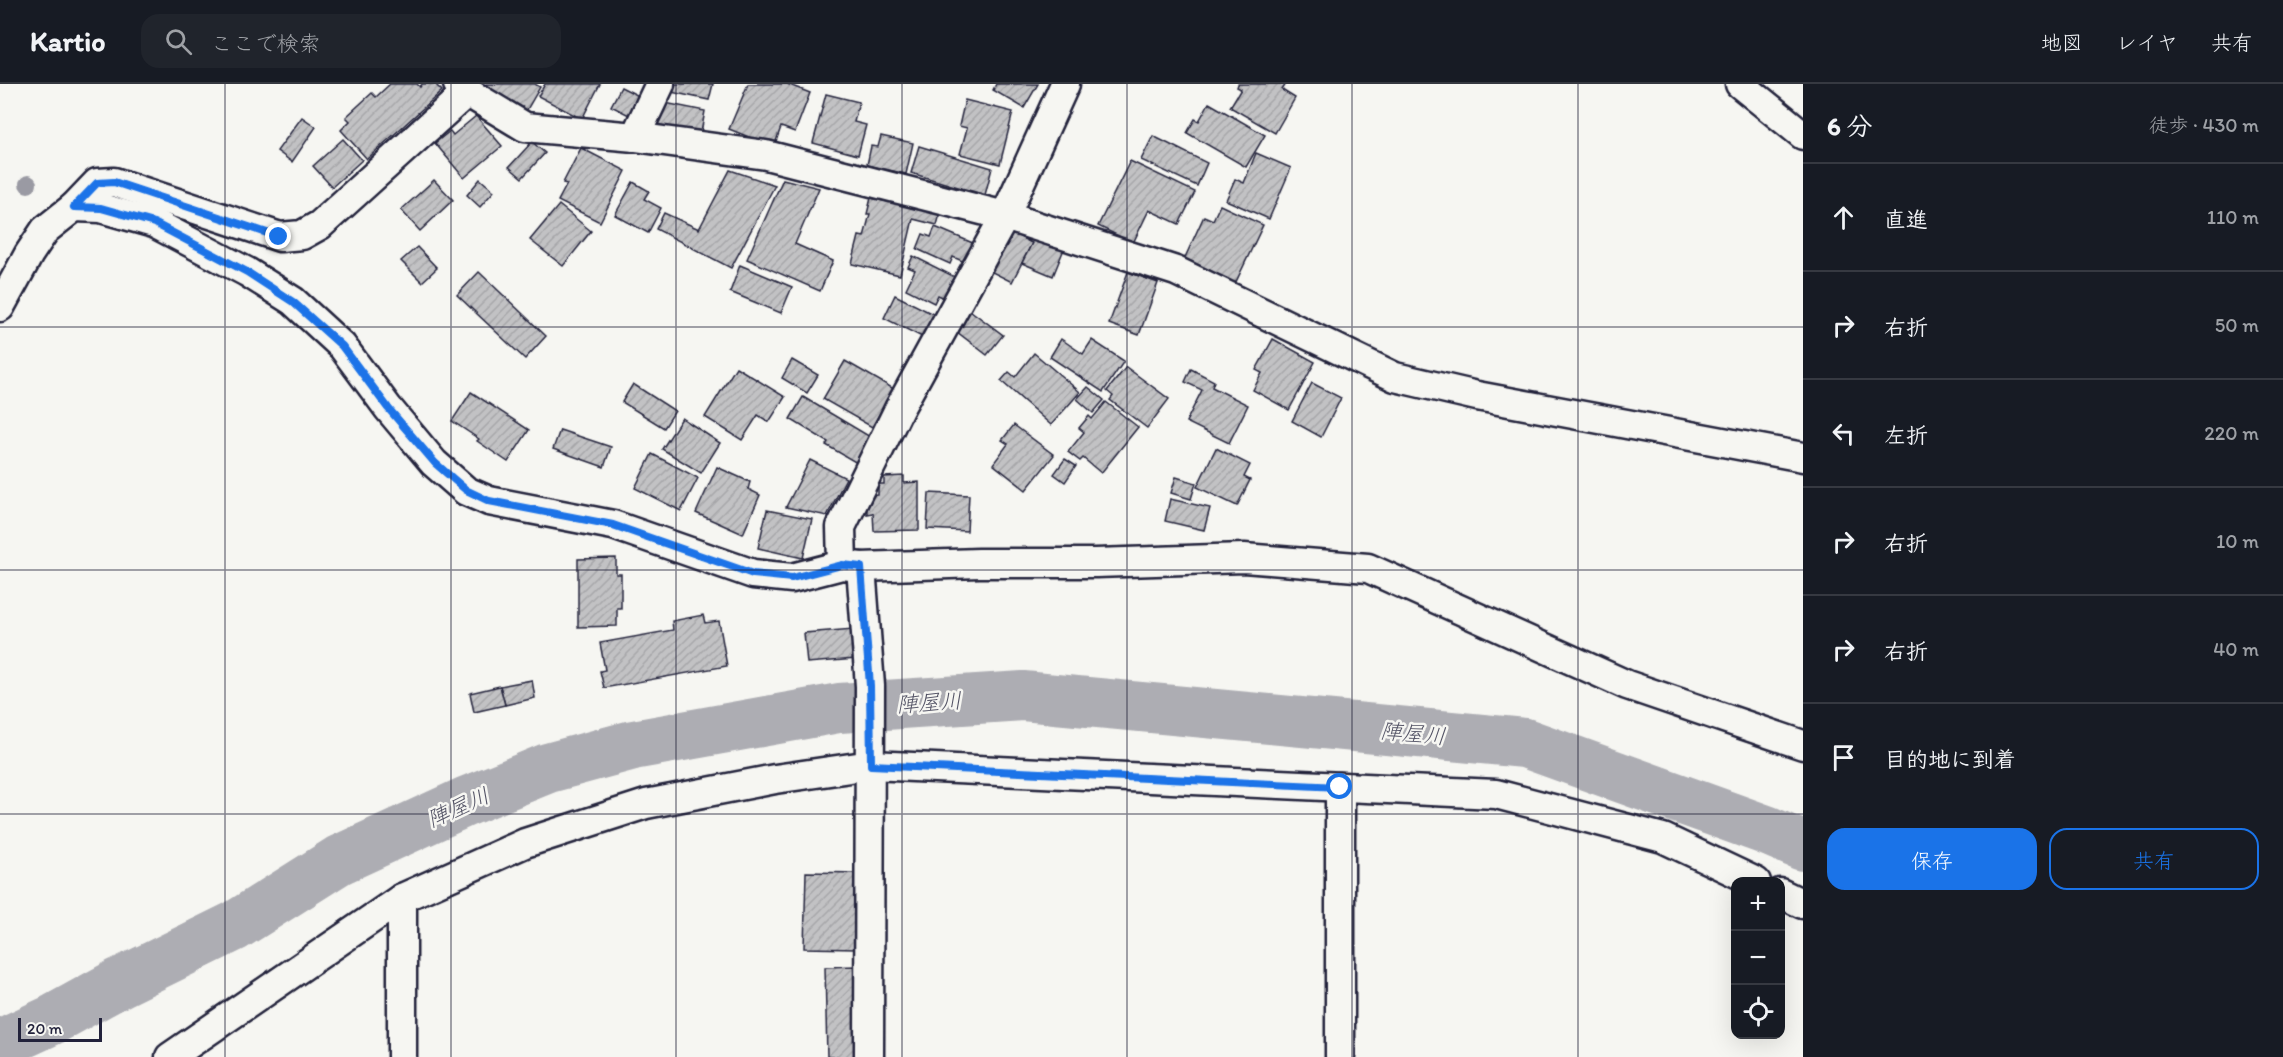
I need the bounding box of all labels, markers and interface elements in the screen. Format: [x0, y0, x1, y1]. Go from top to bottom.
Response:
search box [141, 14, 561, 68]
text: Kartio [30, 24, 105, 58]
icon: search [162, 25, 195, 58]
text: ここで検索 [210, 30, 320, 57]
text: 地図 [2041, 30, 2083, 55]
text: レイヤ [2116, 30, 2178, 55]
text: 共有 [2211, 30, 2253, 55]
text: 6 分 [1827, 110, 1873, 142]
text: 徒歩 · 430 m [2149, 113, 2259, 137]
icon: ahead [1827, 201, 1860, 234]
text: 110 m [2207, 205, 2259, 229]
text: 直進 [1884, 206, 1928, 233]
route end [265, 223, 291, 249]
icon: right [1827, 309, 1860, 342]
text: 50 m [2215, 313, 2259, 337]
text: 右折 [1884, 314, 1928, 341]
icon: left [1827, 417, 1860, 450]
text: 220 m [2204, 421, 2259, 445]
text: 左折 [1884, 422, 1928, 449]
icon: right [1827, 525, 1860, 558]
text: 10 m [2216, 529, 2259, 553]
text: 右折 [1884, 530, 1928, 557]
icon: right [1827, 633, 1860, 666]
text: 40 m [2213, 637, 2259, 661]
text: 右折 [1884, 638, 1928, 665]
water label: 陣屋川 [895, 687, 963, 718]
water label: 陣屋川 [1379, 717, 1447, 750]
icon: arrive [1827, 741, 1860, 774]
text: 目的地に到着 [1884, 746, 2016, 773]
route start [1326, 773, 1352, 799]
water label: 陣屋川 [423, 782, 494, 833]
button: 保存 [1827, 828, 2037, 890]
button: 共有 [2049, 828, 2259, 890]
map controls [1731, 877, 1785, 1039]
button: + [1731, 877, 1785, 931]
button: − [1731, 931, 1785, 985]
button: locate [1731, 985, 1785, 1039]
scale bar [18, 1015, 102, 1042]
text: 20 m [27, 1019, 62, 1038]

